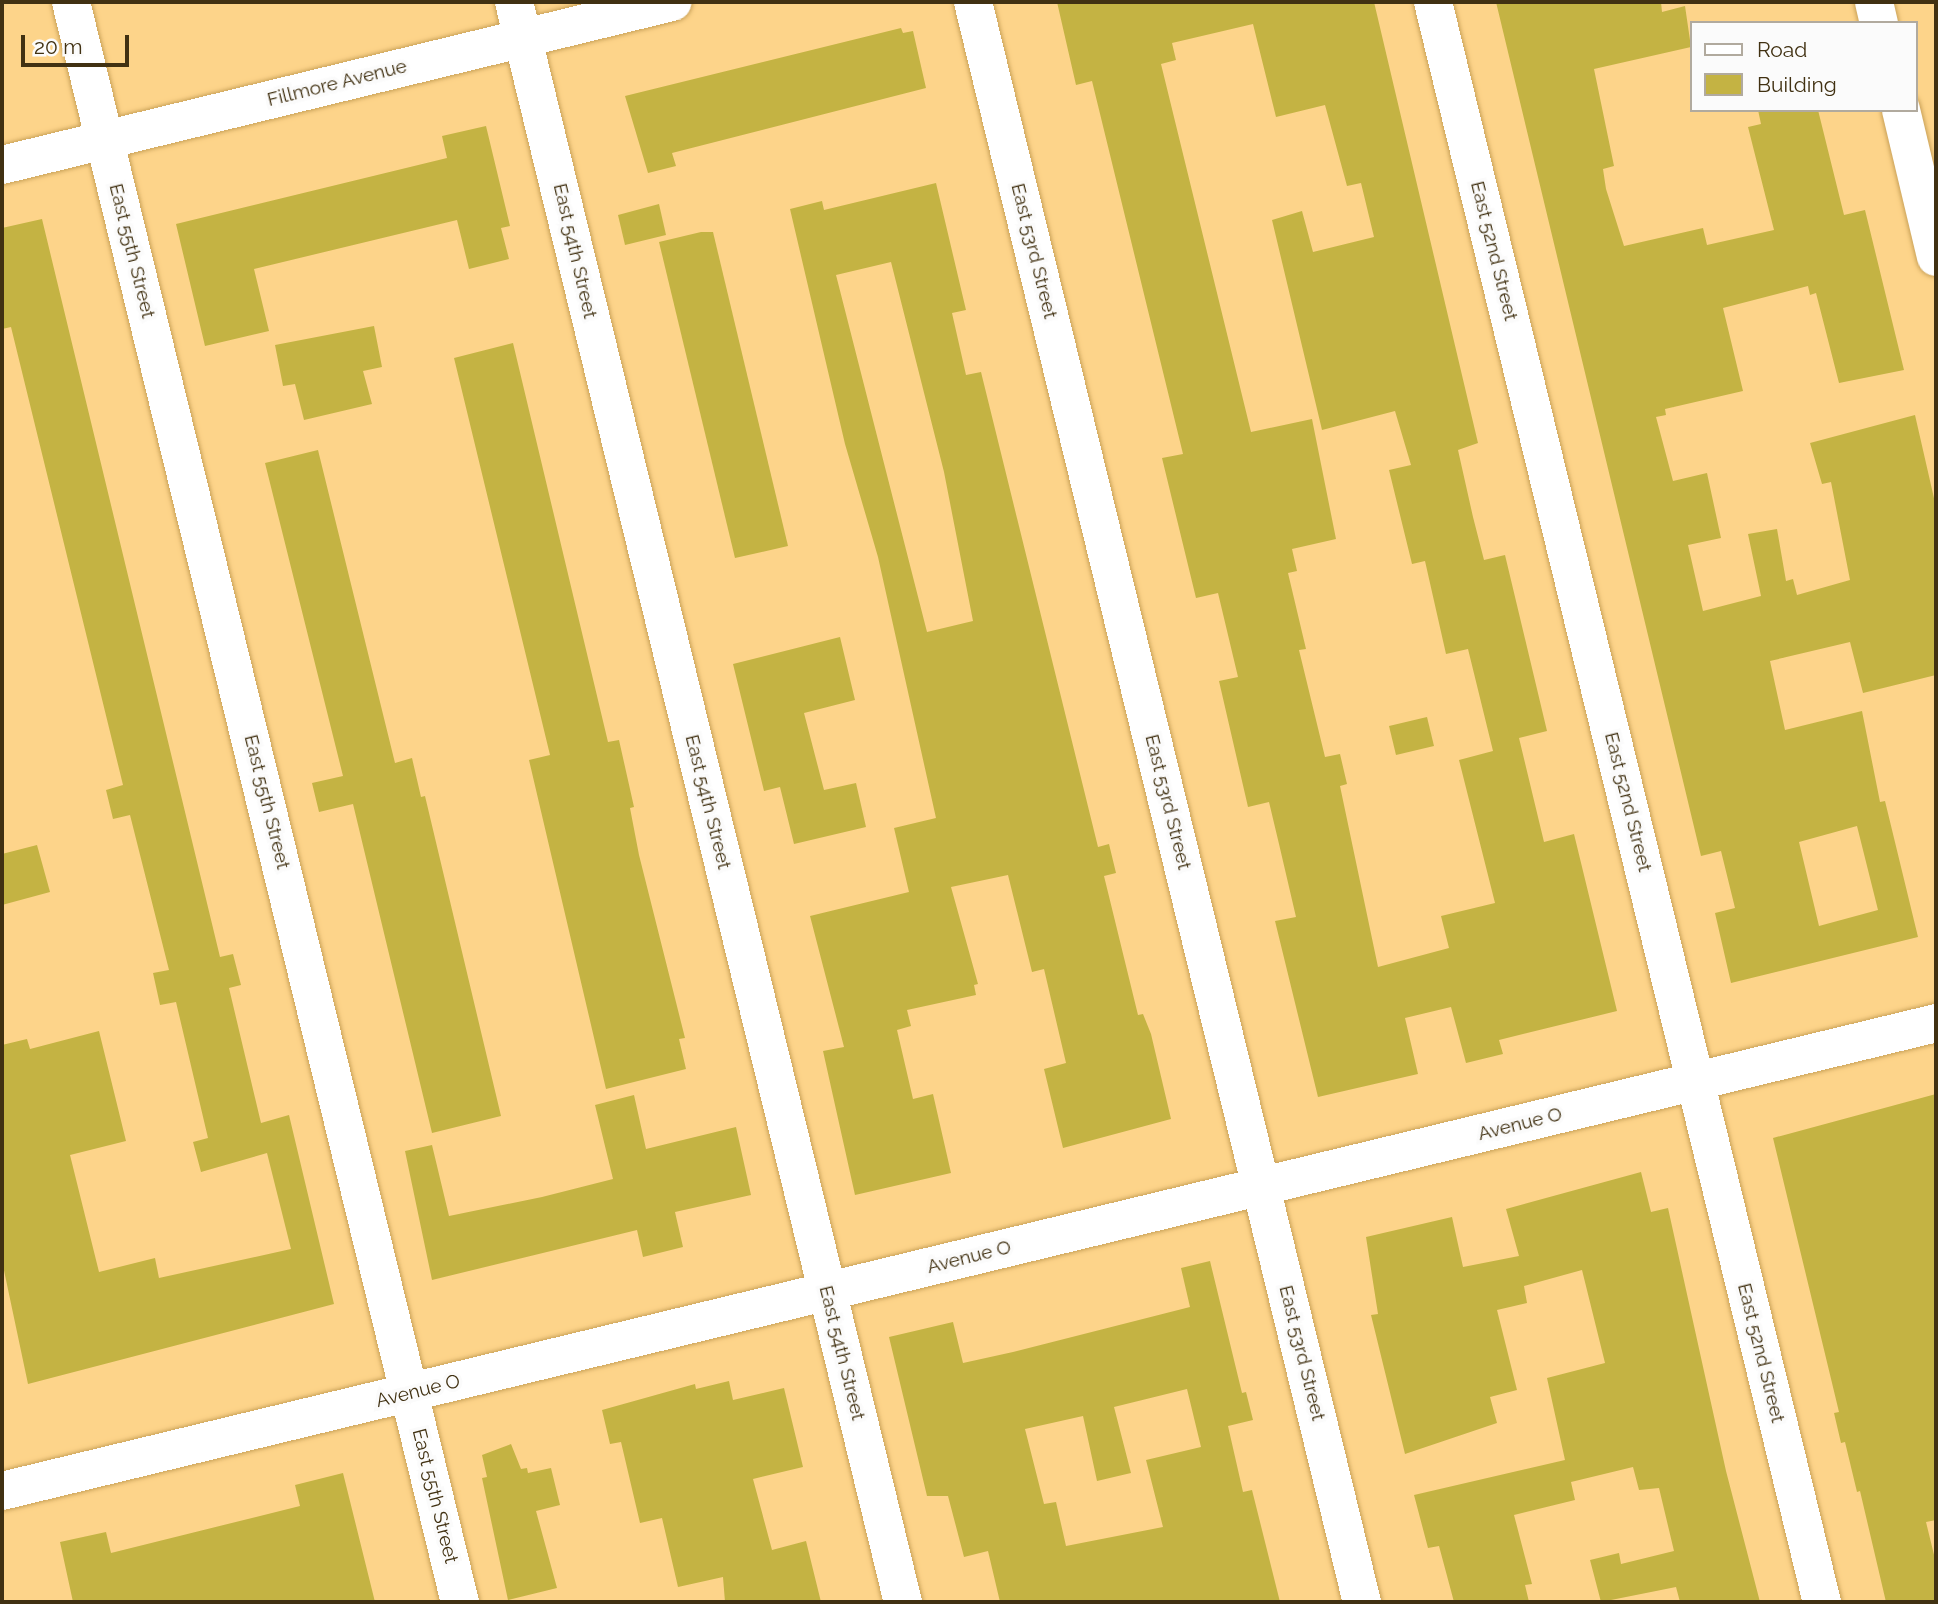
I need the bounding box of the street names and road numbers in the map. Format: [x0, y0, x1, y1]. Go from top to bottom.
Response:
street label: Fillmore Avenue [265, 55, 409, 111]
street label: East 52nd Street [1466, 179, 1522, 323]
street label: East 55th Street [104, 181, 160, 321]
street label: East 54th Street [548, 181, 602, 321]
street label: East 53rd Street [1006, 181, 1062, 321]
street label: East 52nd Street [1600, 730, 1656, 874]
street label: East 55th Street [239, 732, 295, 872]
street label: East 54th Street [680, 732, 736, 872]
street label: East 53rd Street [1140, 732, 1196, 872]
street label: Avenue O [1476, 1103, 1564, 1145]
street label: Avenue O [925, 1236, 1013, 1278]
street label: East 52nd Street [1733, 1281, 1789, 1425]
street label: East 54th Street [814, 1283, 870, 1423]
street label: East 53rd Street [1274, 1283, 1330, 1423]
street label: Avenue O [374, 1370, 462, 1412]
street label: East 55th Street [407, 1426, 463, 1566]

